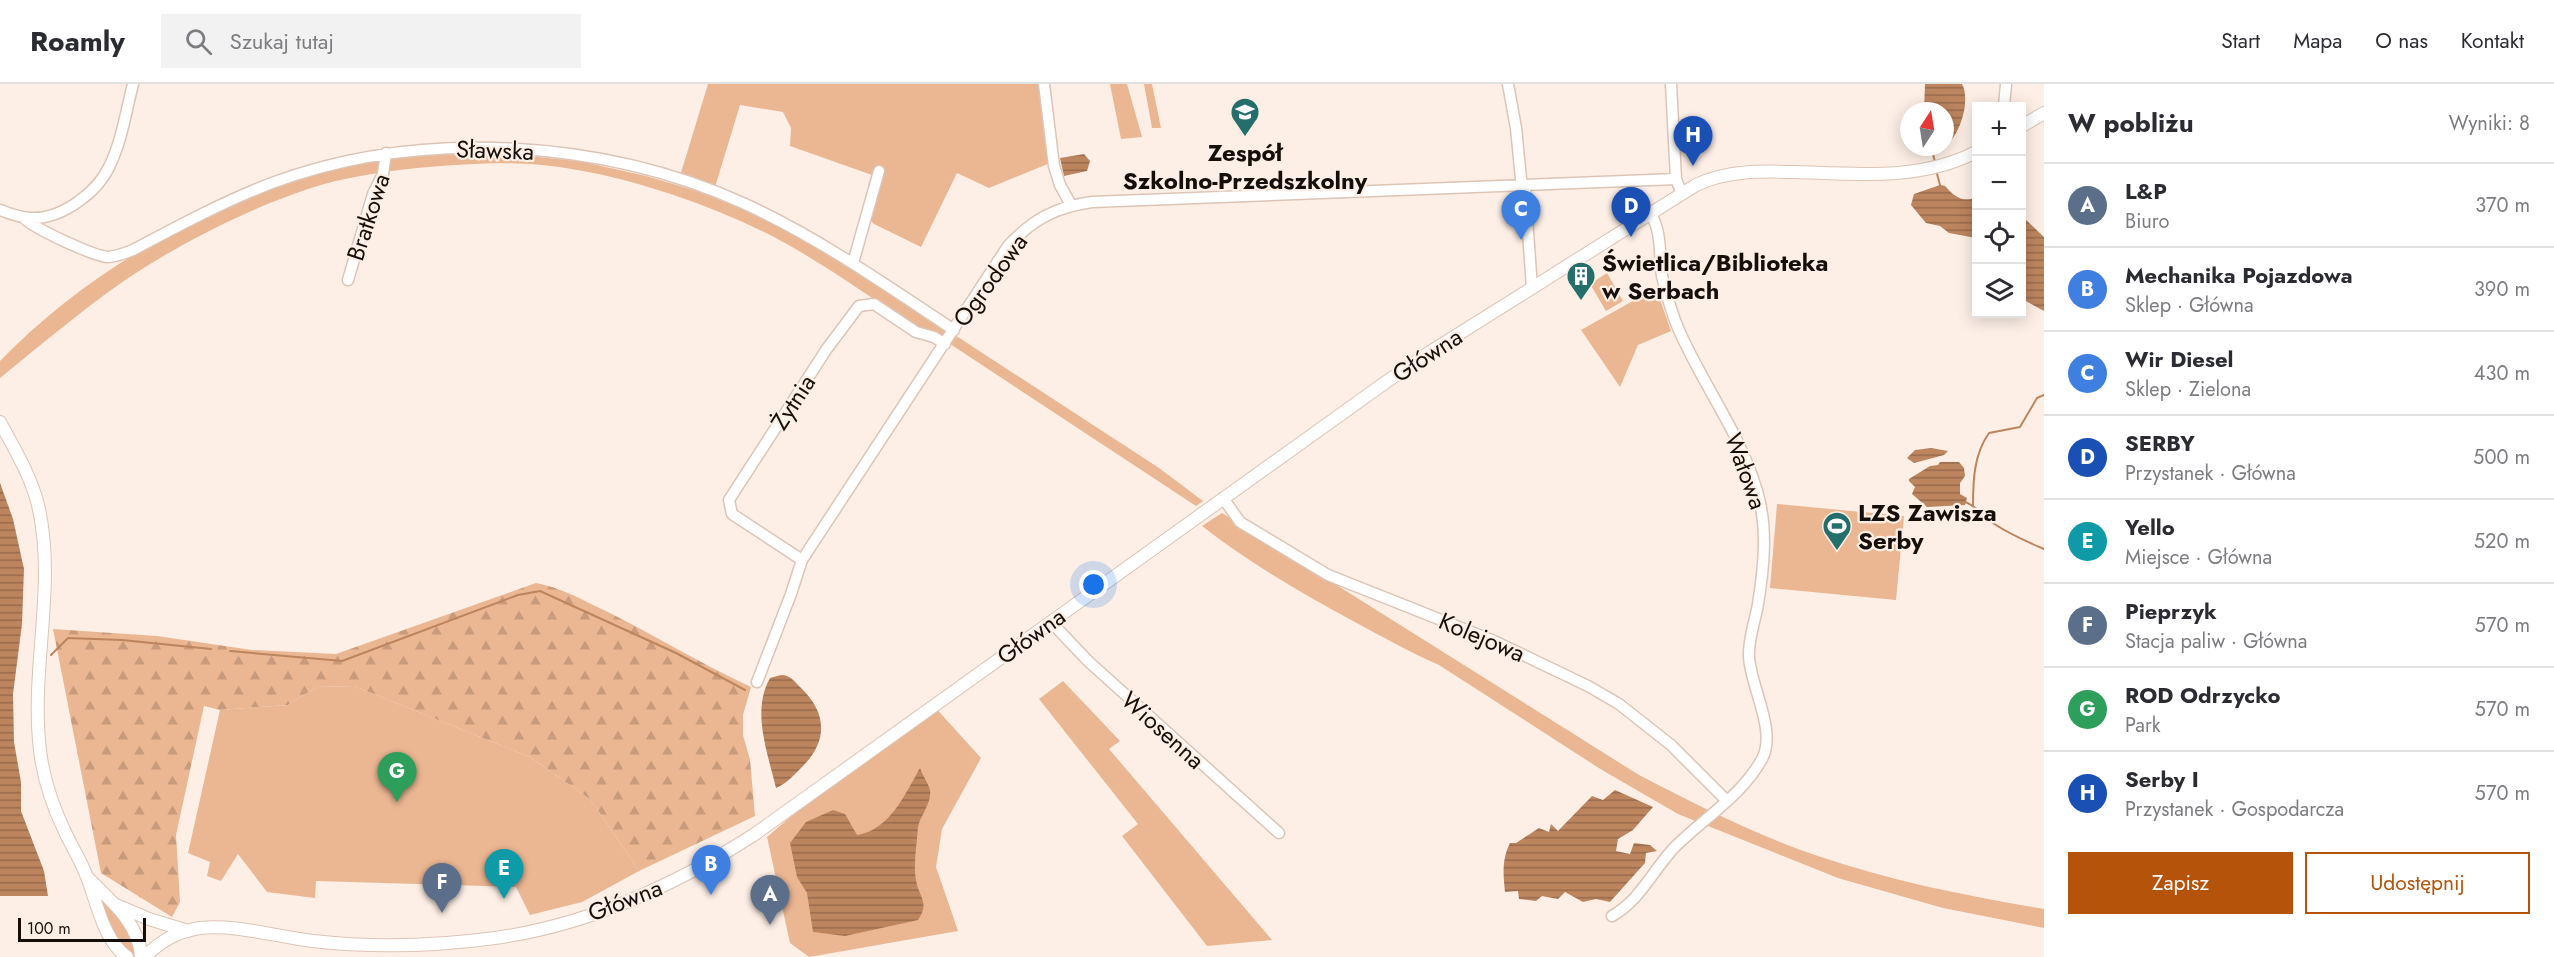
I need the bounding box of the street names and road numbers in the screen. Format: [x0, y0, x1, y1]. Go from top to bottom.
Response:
street label: Sławska [455, 131, 535, 169]
street label: Bratkowa [337, 169, 399, 265]
street label: Ogrodowa [944, 226, 1036, 334]
street label: Główna [1385, 319, 1469, 391]
street label: Żytnia [762, 367, 824, 437]
street label: Wałowa [1716, 428, 1776, 514]
street label: Główna [989, 599, 1073, 673]
street label: Kolejowa [1434, 603, 1530, 671]
street label: Wiosenna [1113, 683, 1213, 777]
street label: Główna [583, 870, 667, 930]

